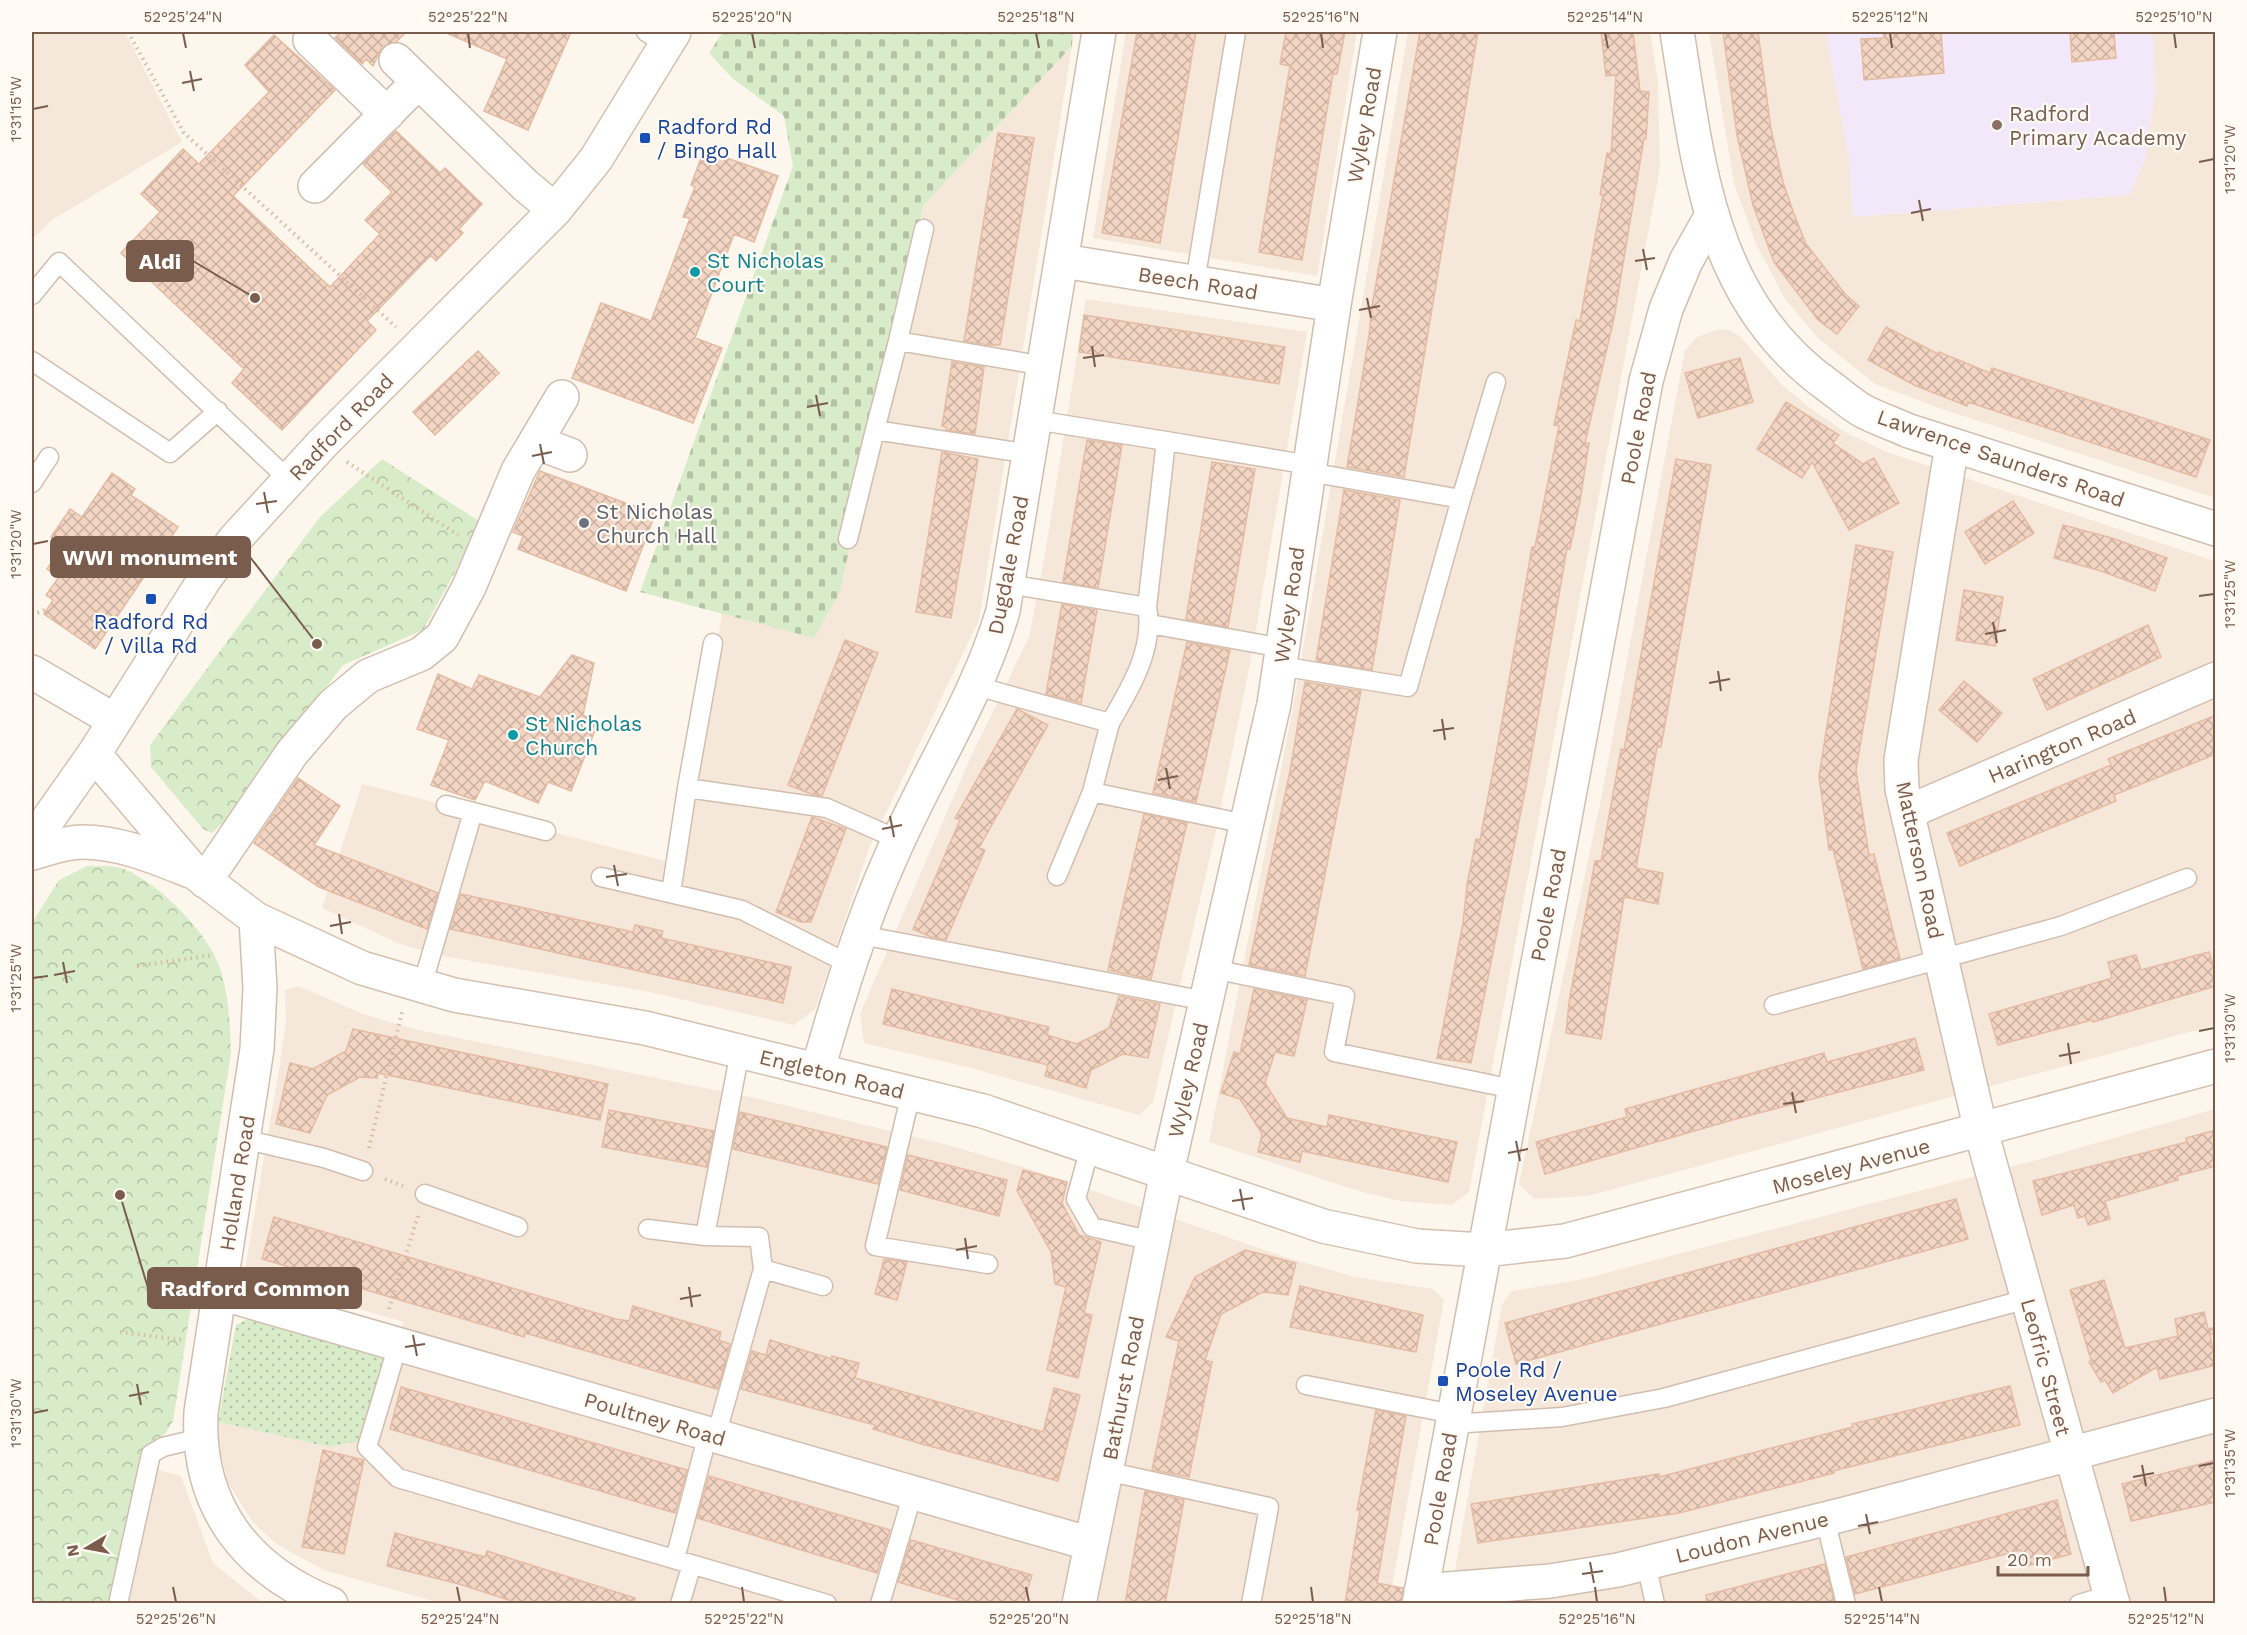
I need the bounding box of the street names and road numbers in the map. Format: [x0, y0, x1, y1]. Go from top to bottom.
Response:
street label: Wyley Road [1341, 65, 1387, 185]
street label: Beech Road [1136, 261, 1260, 305]
street label: Radford Road [284, 368, 398, 486]
street label: Poole Road [1615, 369, 1661, 487]
street label: Lawrence Saunders Road [1874, 404, 2128, 512]
street label: Dugdale Road [982, 493, 1034, 637]
street label: Wyley Road [1268, 545, 1310, 665]
street label: Harington Road [1984, 704, 2140, 788]
street label: Matterson Road [1891, 779, 1949, 941]
street label: Poole Road [1525, 846, 1571, 964]
street label: Wyley Road [1163, 1020, 1213, 1140]
street label: Engleton Road [757, 1044, 907, 1104]
street label: Holland Road [214, 1113, 260, 1253]
street label: Moseley Avenue [1769, 1133, 1933, 1199]
street label: Leofric Street [2016, 1296, 2076, 1439]
street label: Bathurst Road [1097, 1314, 1149, 1462]
street label: Poultney Road [581, 1387, 729, 1451]
street label: Poole Road [1418, 1430, 1462, 1548]
street label: Loudon Avenue [1673, 1506, 1831, 1568]

